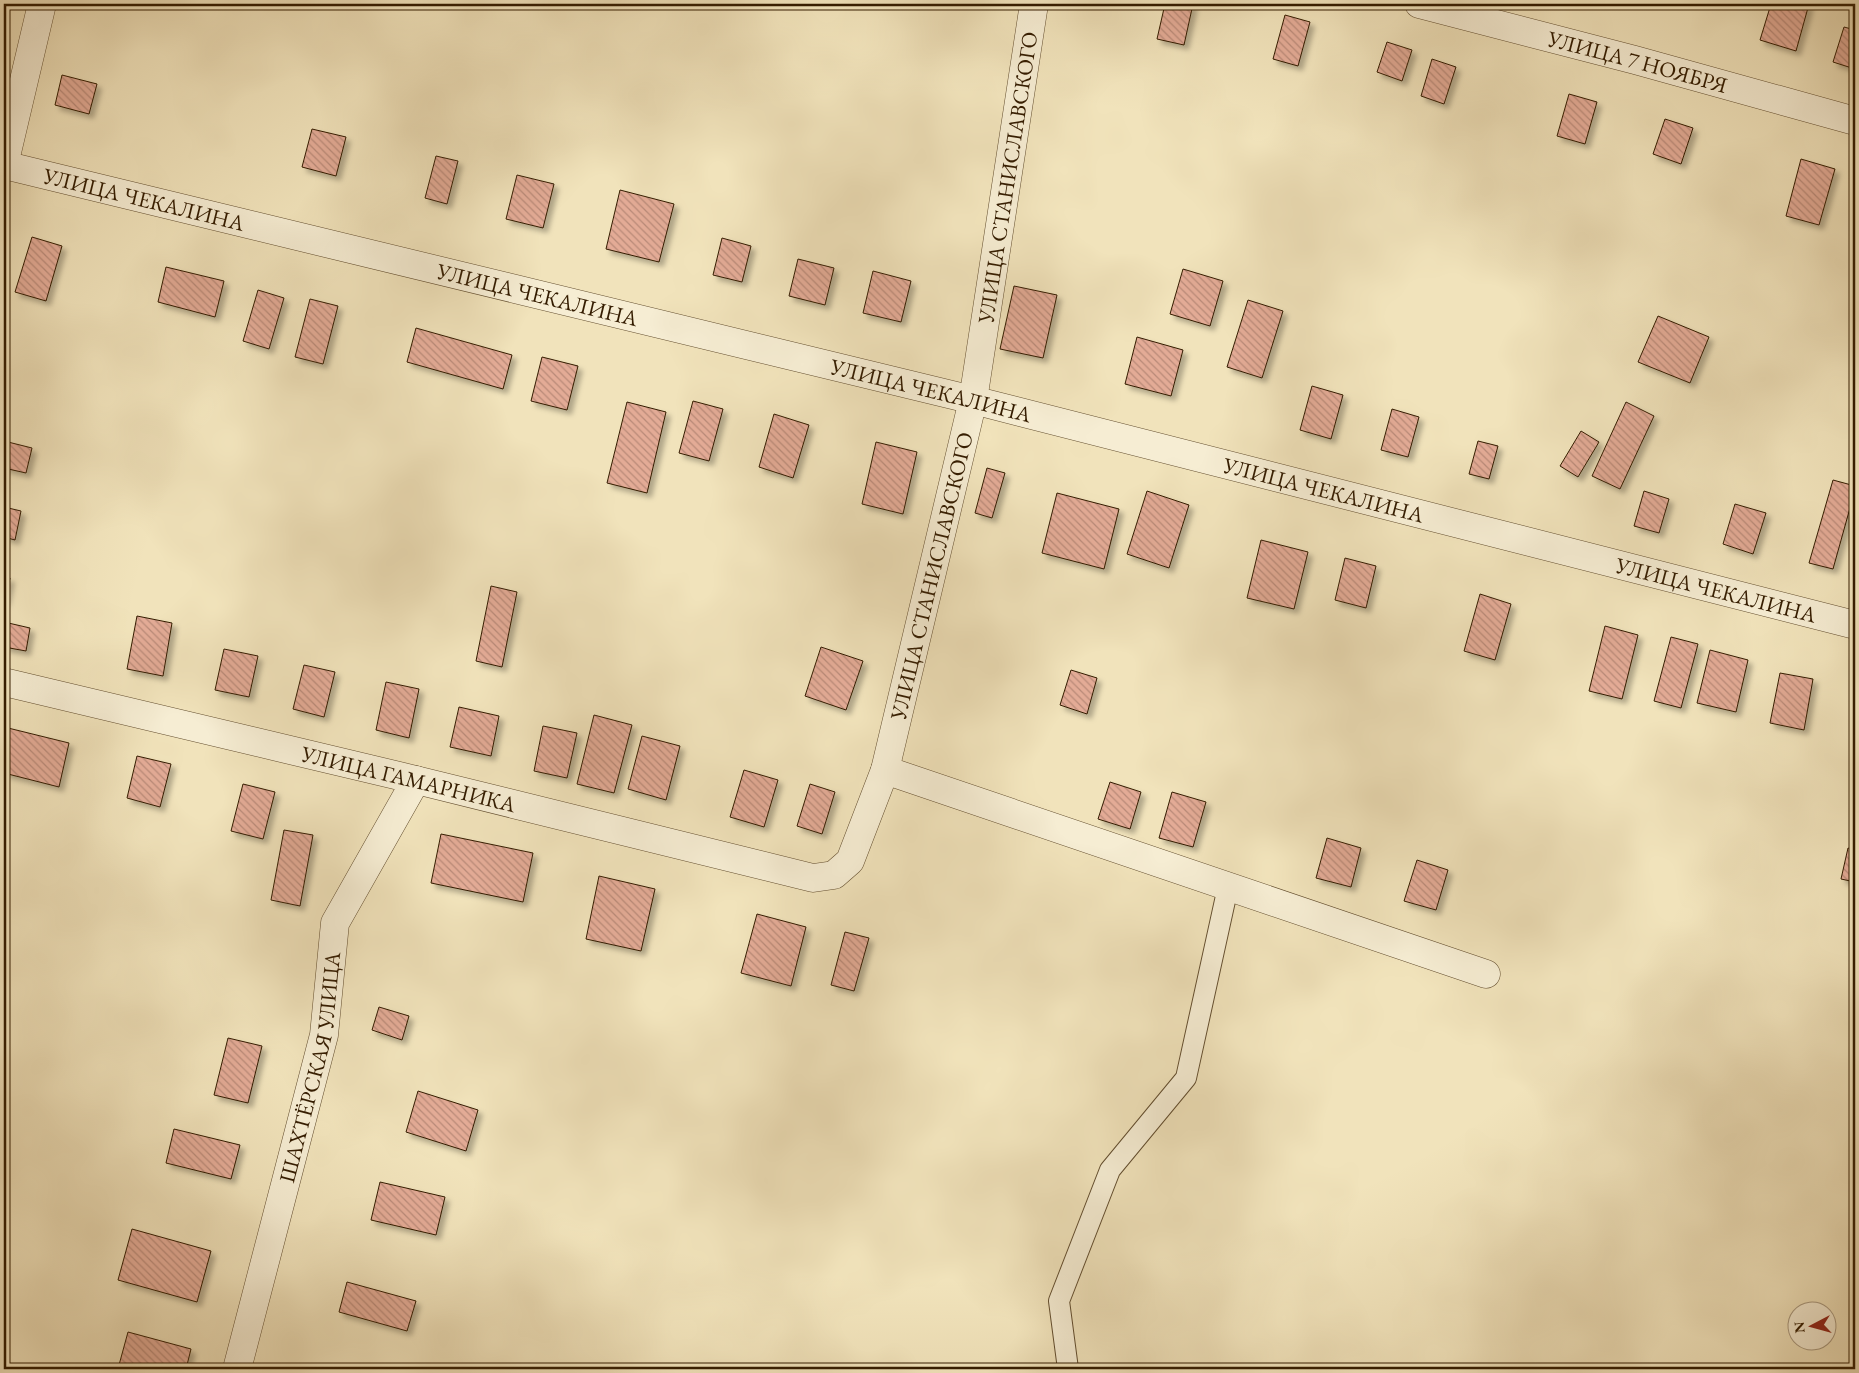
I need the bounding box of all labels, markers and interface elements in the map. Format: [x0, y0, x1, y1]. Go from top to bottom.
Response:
street label: УЛИЦА 7 НОЯБРЯ [1544, 24, 1731, 100]
street label: УЛИЦА СТАНИСЛАВСКОГО [971, 29, 1045, 326]
street label: УЛИЦА ЧЕКАЛИНА [39, 161, 248, 238]
street label: УЛИЦА ЧЕКАЛИНА [433, 256, 642, 333]
street label: УЛИЦА ЧЕКАЛИНА [826, 352, 1035, 430]
street label: УЛИЦА СТАНИСЛАВСКОГО [883, 429, 980, 724]
street label: УЛИЦА ЧЕКАЛИНА [1219, 450, 1428, 530]
street label: УЛИЦА ЧЕКАЛИНА [1612, 550, 1820, 630]
street label: УЛИЦА ГАМАРНИКА [297, 739, 520, 819]
street label: ШАХТЁРСКАЯ УЛИЦА [272, 950, 347, 1186]
north arrow [1786, 1300, 1836, 1350]
text: N [1789, 1320, 1809, 1334]

